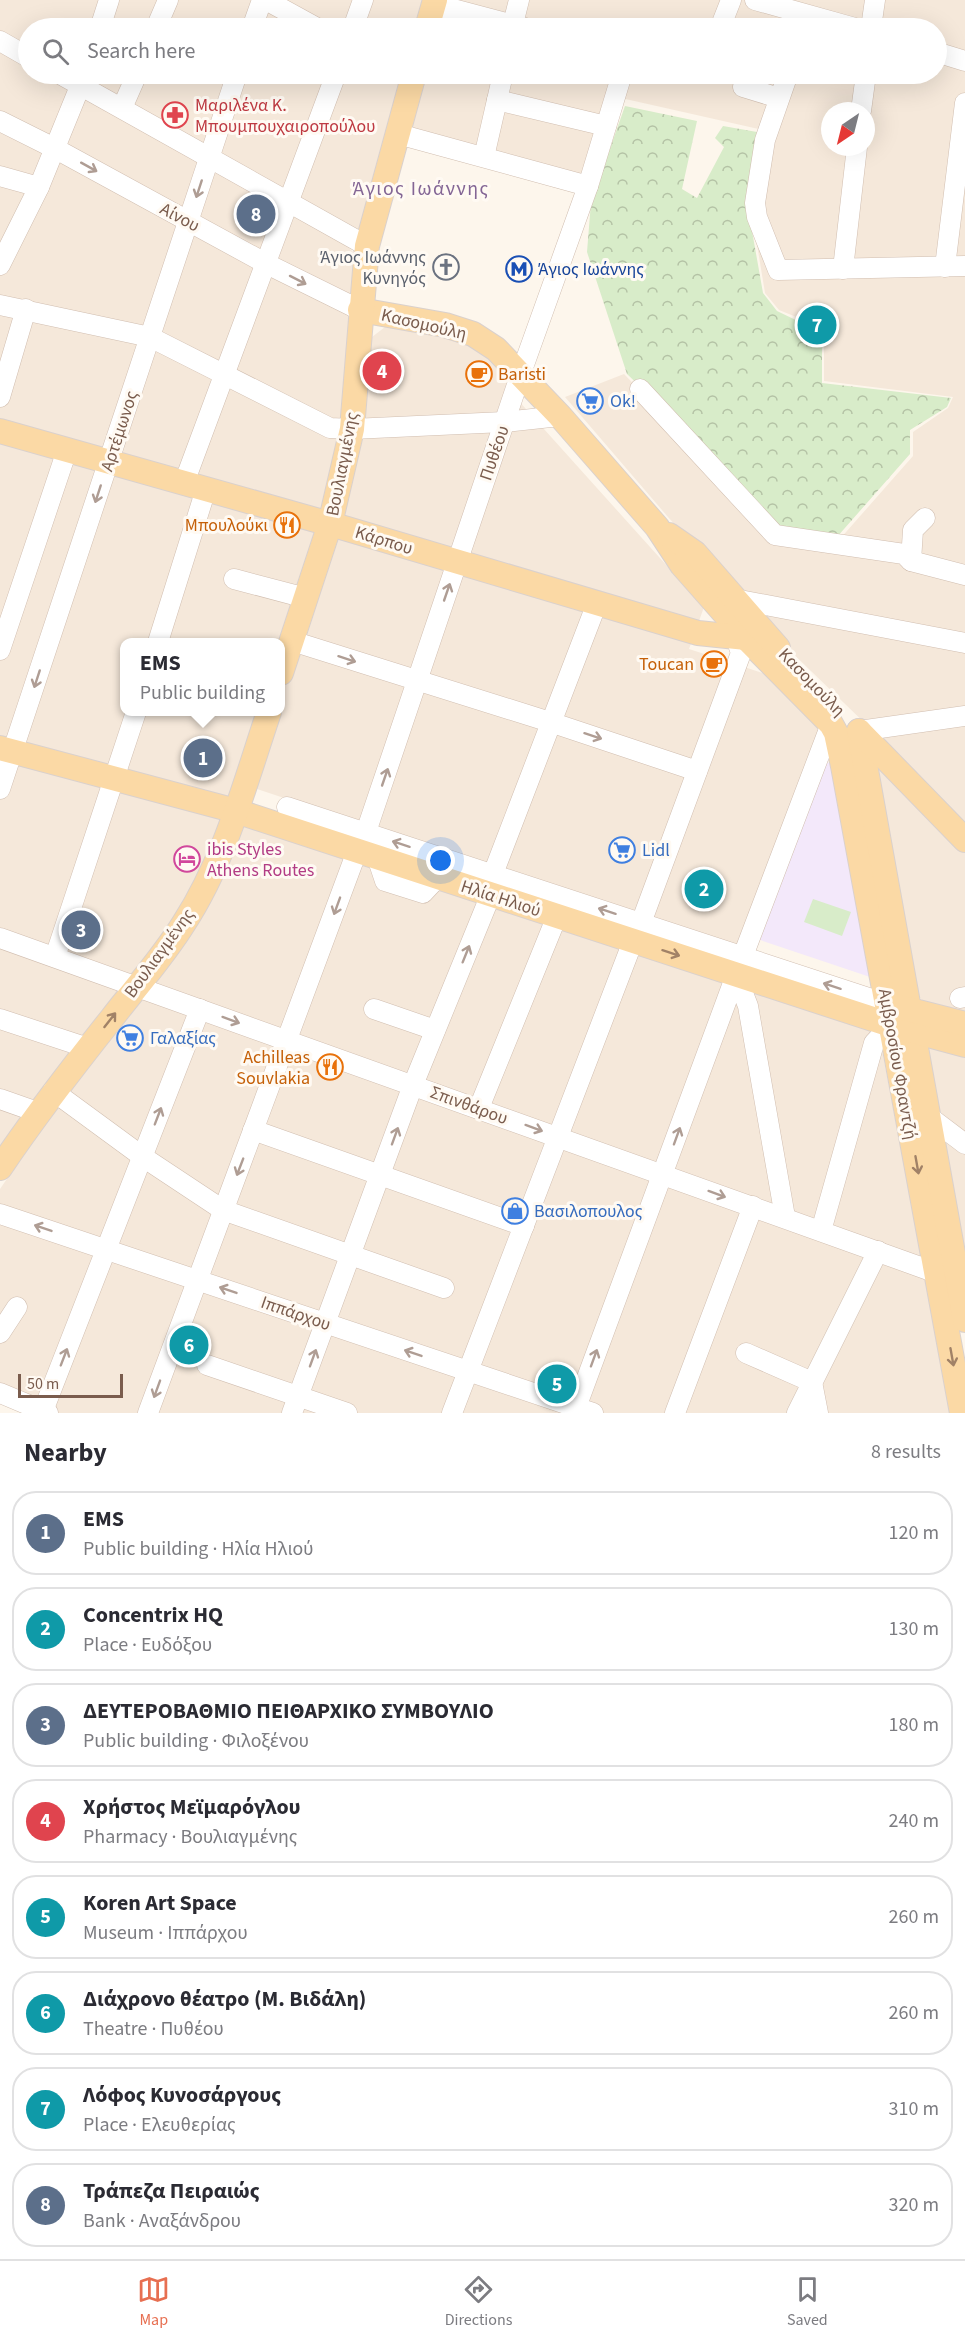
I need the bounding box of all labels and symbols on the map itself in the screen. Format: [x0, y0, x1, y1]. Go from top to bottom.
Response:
place label: Μαριλένα Κ. Μπουμπουχαιροπούλου [195, 93, 375, 139]
pharmacy icon: Μαριλένα Κ. Μπουμπουχαιροπούλου [160, 100, 190, 130]
north arrow [821, 102, 875, 156]
one-way arrow [80, 161, 97, 173]
district label: Άγιος Ιωάννης [352, 175, 490, 203]
one-way arrow [193, 179, 204, 198]
pin: 8 [236, 192, 276, 236]
street label: Αίνου [156, 197, 204, 238]
place label: Άγιος Ιωάννης Κυνηγός [320, 245, 426, 291]
church icon: Άγιος Ιωάννης Κυνηγός [431, 252, 461, 282]
metro station icon: Άγιος Ιωάννης [504, 254, 534, 284]
place label: Άγιος Ιωάννης [538, 257, 644, 282]
one-way arrow [289, 274, 306, 286]
pin: 7 [798, 302, 836, 348]
street label: Κασομούλη [379, 303, 469, 346]
pin: 4 [362, 348, 401, 394]
cafe icon: Baristi [464, 359, 494, 389]
place label: Baristi [498, 362, 546, 387]
supermarket icon: Ok! [575, 386, 605, 416]
street label: Αρτέμωνος [95, 387, 144, 475]
place label: Ok! [610, 389, 636, 414]
street label: Βουλιαγμένης [320, 410, 365, 518]
street label: Πυθέου [473, 422, 516, 484]
one-way arrow [92, 484, 103, 503]
restaurant icon: Μπουλούκι [272, 510, 302, 540]
place label: Μπουλούκι [185, 513, 268, 538]
street label: Κάρπου [352, 520, 416, 561]
one-way arrow [442, 583, 453, 602]
street label: Κασομούλη [773, 642, 851, 722]
cafe icon: Toucan [699, 649, 729, 679]
place label: Toucan [639, 652, 694, 677]
one-way arrow [337, 654, 356, 665]
one-way arrow [30, 669, 41, 688]
one-way arrow [584, 732, 602, 743]
pin: 1 [184, 736, 222, 780]
one-way arrow [380, 768, 391, 787]
supermarket icon: Lidl [607, 835, 637, 865]
place label: ibis Styles Athens Routes [207, 837, 314, 883]
one-way arrow [392, 838, 411, 849]
place label: Lidl [642, 838, 670, 863]
hotel icon: ibis Styles Athens Routes [172, 844, 202, 874]
your location [426, 846, 455, 875]
pin: 2 [684, 866, 724, 912]
street label: Ηλία Ηλιού [458, 874, 544, 923]
one-way arrow [331, 896, 342, 915]
street label: Βουλιαγμένης [118, 903, 201, 1003]
one-way arrow [598, 905, 617, 916]
pin: 3 [62, 908, 100, 952]
one-way arrow [461, 946, 472, 964]
one-way arrow [661, 948, 680, 959]
one-way arrow [823, 979, 842, 990]
street label: Αμβροσίου Φραντζή [872, 987, 923, 1142]
one-way arrow [104, 1012, 117, 1028]
one-way arrow [221, 1016, 240, 1027]
supermarket icon: Γαλαξίας [115, 1023, 145, 1053]
place label: Γαλαξίας [150, 1026, 216, 1051]
place label: Achilleas Souvlakia [236, 1045, 310, 1091]
restaurant icon: Achilleas Souvlakia [315, 1052, 345, 1082]
street label: Σπινθάρου [426, 1080, 511, 1131]
one-way arrow [154, 1108, 165, 1126]
one-way arrow [524, 1123, 543, 1134]
one-way arrow [390, 1127, 401, 1146]
one-way arrow [672, 1127, 683, 1146]
one-way arrow [912, 1155, 923, 1175]
one-way arrow [233, 1157, 244, 1176]
one-way arrow [707, 1189, 726, 1200]
shop icon: Βασιλοπουλος [500, 1196, 530, 1226]
place label: Βασιλοπουλος [534, 1199, 643, 1224]
one-way arrow [34, 1222, 53, 1233]
one-way arrow [219, 1284, 238, 1295]
street label: Ιππάρχου [258, 1290, 334, 1337]
pin: 6 [170, 1322, 208, 1368]
one-way arrow [404, 1346, 423, 1357]
one-way arrow [947, 1347, 958, 1366]
one-way arrow [59, 1348, 70, 1366]
one-way arrow [308, 1349, 319, 1368]
one-way arrow [590, 1349, 601, 1368]
pin: 5 [538, 1362, 576, 1406]
scale bar [18, 1371, 123, 1398]
one-way arrow [150, 1379, 161, 1398]

